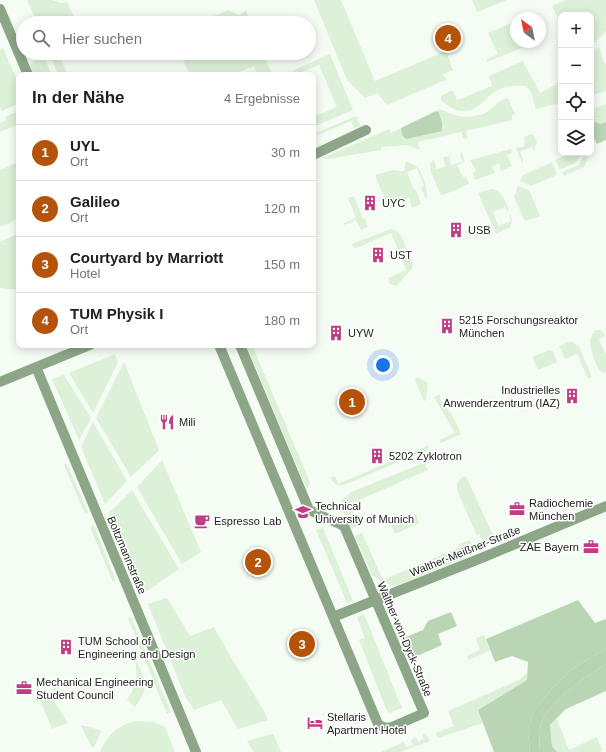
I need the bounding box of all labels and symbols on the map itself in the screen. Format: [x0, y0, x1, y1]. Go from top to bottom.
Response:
north arrow [510, 12, 546, 48]
pin: 4 [435, 23, 461, 53]
building icon: UYC [361, 194, 379, 212]
place label: UYC [382, 197, 405, 209]
building icon: USB [447, 221, 465, 239]
place label: USB [468, 224, 491, 236]
building icon: UST [369, 246, 387, 264]
place label: UST [390, 249, 412, 261]
place label: 5215 Forschungsreaktor München [459, 314, 579, 339]
building icon: 5215 Forschungsreaktor München [438, 317, 456, 335]
building icon: UYW [327, 324, 345, 342]
place label: UYW [348, 327, 374, 339]
your location [373, 355, 393, 375]
place label: Industrielles Anwenderzentrum (IAZ) [443, 384, 560, 409]
pin: 1 [339, 387, 365, 417]
building icon: Industrielles Anwenderzentrum (IAZ) [563, 387, 581, 405]
restaurant icon: Mili [158, 413, 176, 431]
place label: Mili [179, 416, 196, 428]
building icon: 5202 Zyklotron [368, 447, 386, 465]
place label: 5202 Zyklotron [389, 450, 462, 462]
place label: Radiochemie München [529, 497, 593, 522]
place label: Technical University of Munich [315, 500, 414, 525]
office icon: Radiochemie München [508, 500, 526, 518]
school or university icon: Technical University of Munich [294, 503, 312, 521]
cafe icon: Espresso Lab [193, 512, 211, 530]
street label: Boltzmannstraße [105, 514, 149, 596]
place label: Espresso Lab [214, 515, 281, 527]
street label: Walther-Meißner-Straße [408, 523, 522, 579]
office icon: ZAE Bayern [582, 538, 600, 556]
place label: ZAE Bayern [520, 541, 579, 553]
pin: 2 [245, 547, 271, 577]
street label: Walther-von-Dyck-Straße [375, 580, 435, 698]
pin: 3 [289, 629, 315, 659]
place label: TUM School of Engineering and Design [78, 635, 195, 660]
building icon: TUM School of Engineering and Design [57, 638, 75, 656]
place label: Mechanical Engineering Student Council [36, 676, 153, 701]
office icon: Mechanical Engineering Student Council [15, 679, 33, 697]
place label: Stellaris Apartment Hotel [327, 711, 406, 736]
hotel icon: Stellaris Apartment Hotel [306, 714, 324, 732]

